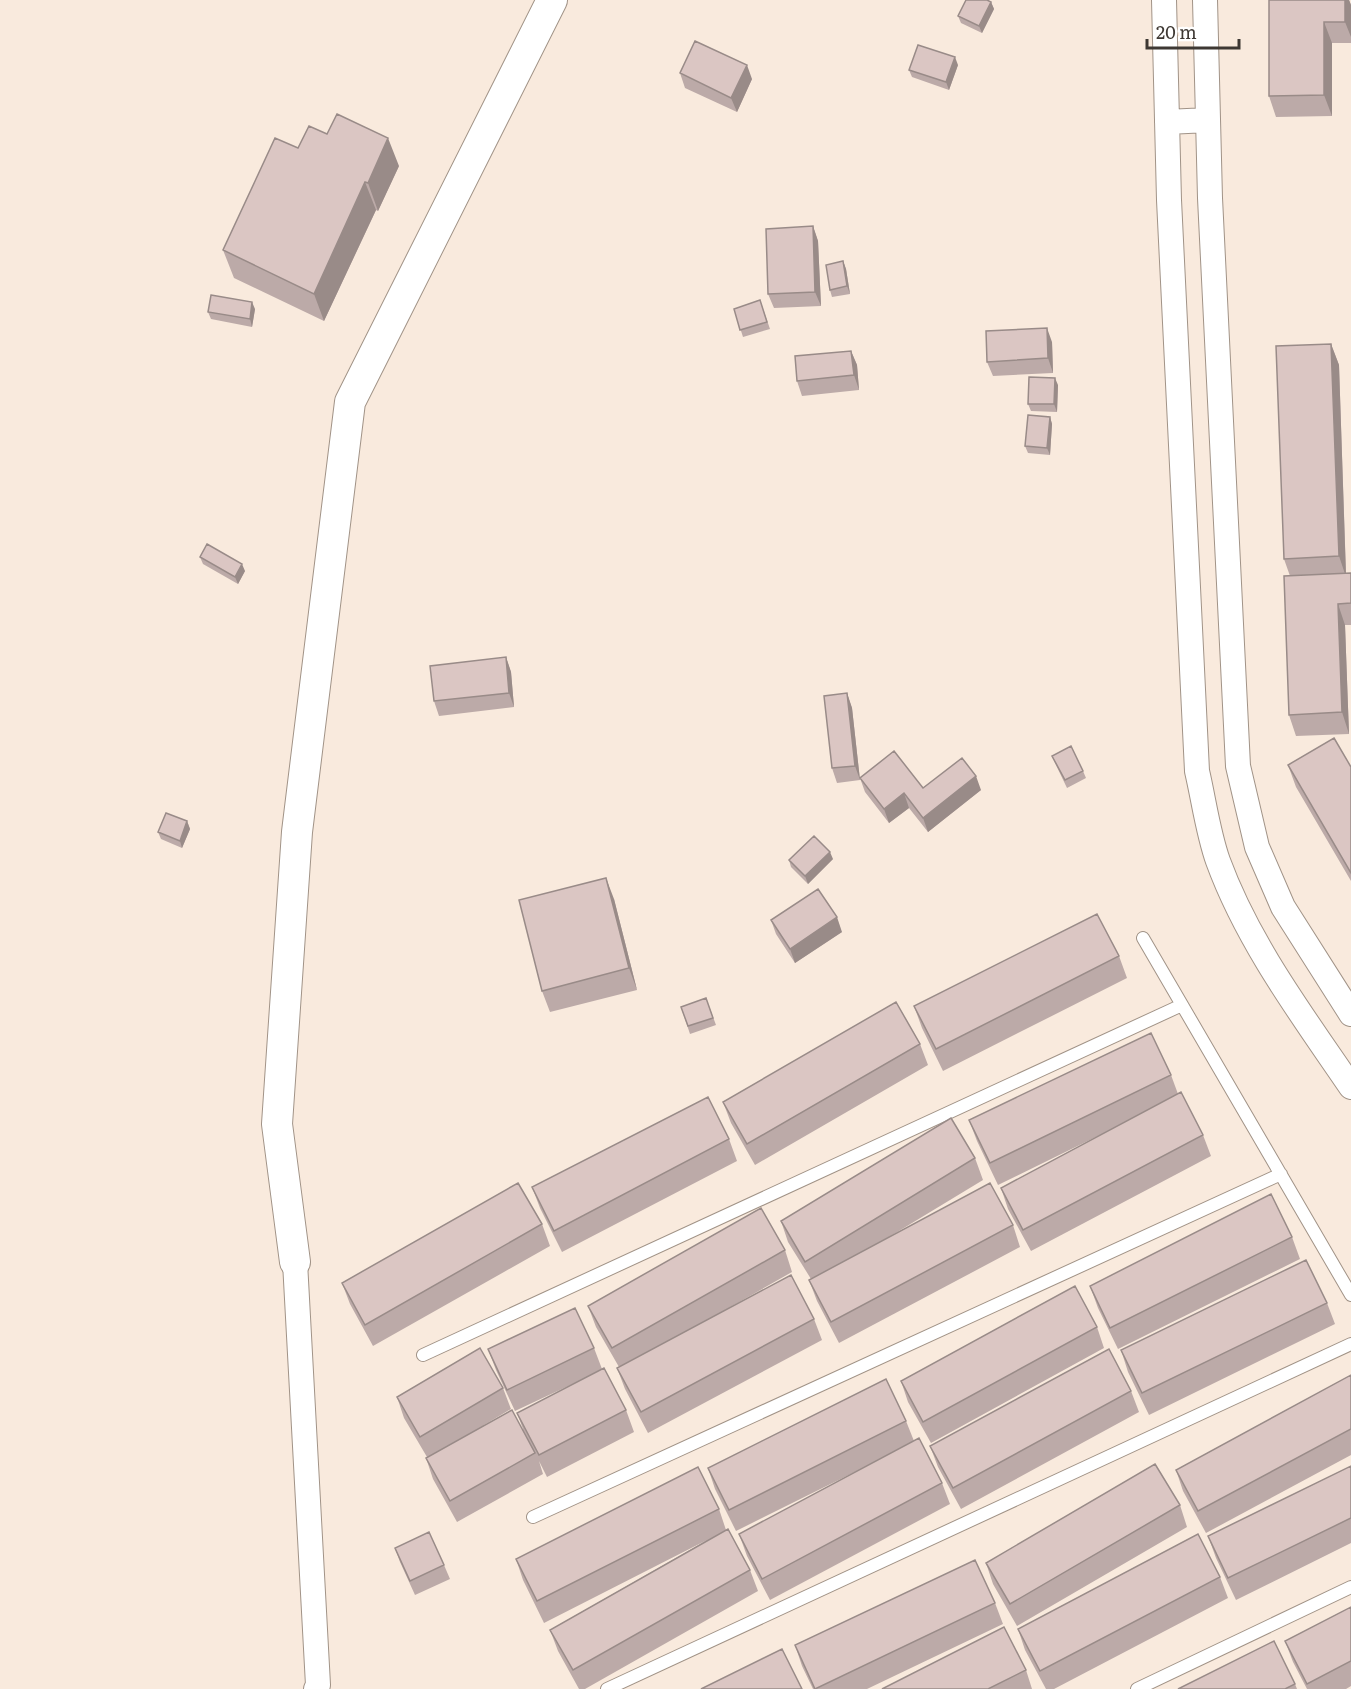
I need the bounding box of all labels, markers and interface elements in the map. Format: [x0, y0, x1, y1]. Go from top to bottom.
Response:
scale bar [1147, 12, 1238, 50]
text: 20 m [1156, 18, 1197, 45]

